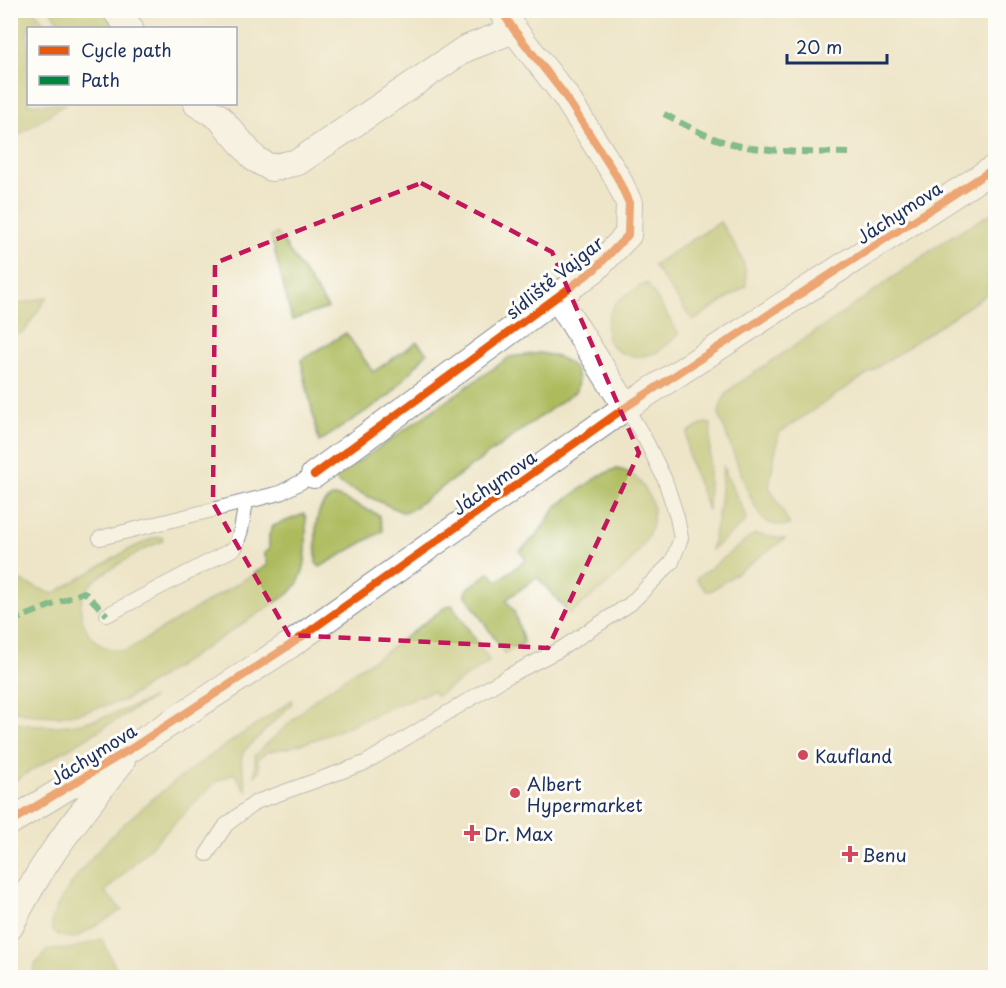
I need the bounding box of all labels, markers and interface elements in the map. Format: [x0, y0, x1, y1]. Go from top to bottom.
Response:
legend [27, 27, 237, 105]
scale bar [787, 27, 888, 65]
text: 20 m [796, 33, 842, 60]
text: Cycle path [81, 36, 172, 63]
text: Path [81, 66, 120, 93]
street label: Jáchymova [851, 174, 947, 250]
street label: sídliště Vajgar [499, 228, 609, 325]
street label: Jáchymova [446, 443, 542, 521]
street label: Jáchymova [44, 717, 142, 791]
place label: Kaufland [815, 742, 892, 769]
marker: Kaufland [796, 748, 810, 762]
place label: Albert Hypermarket [527, 770, 643, 818]
marker: Albert Hypermarket [508, 786, 522, 800]
place label: Dr. Max [484, 820, 553, 847]
marker: Dr. Max [465, 826, 479, 840]
place label: Benu [862, 841, 906, 868]
marker: Benu [843, 847, 857, 861]

